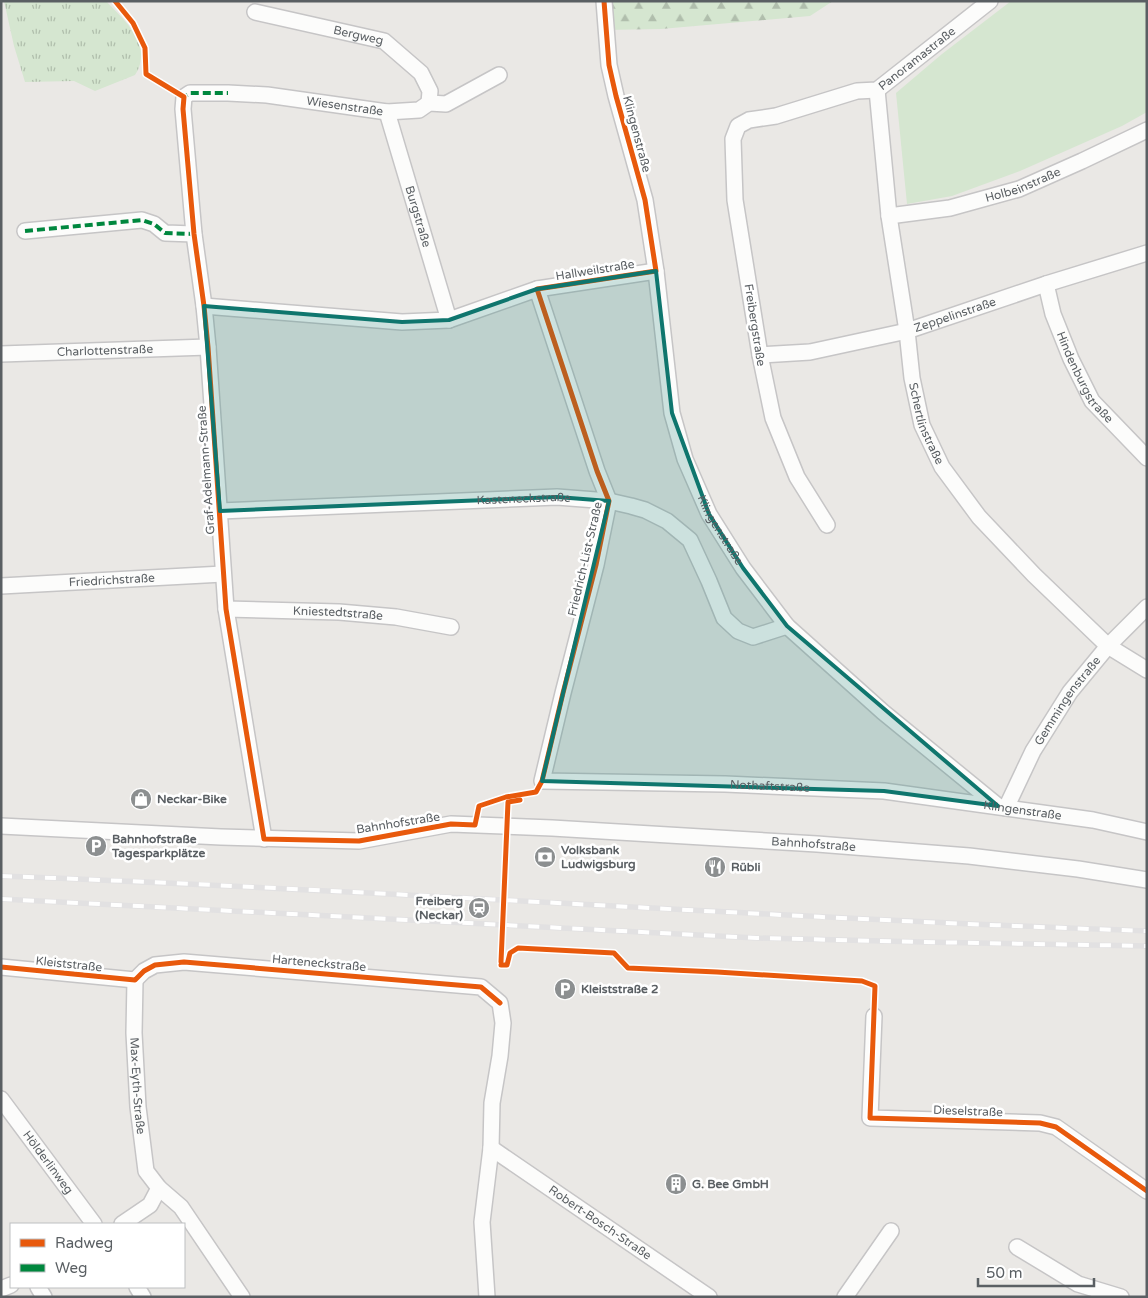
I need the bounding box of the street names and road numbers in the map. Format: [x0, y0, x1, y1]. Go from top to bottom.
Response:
street label: Bergweg [332, 23, 385, 48]
street label: Panoramastraße [876, 24, 958, 93]
street label: Wiesenstraße [305, 94, 384, 118]
street label: Klingenstraße [620, 94, 654, 174]
street label: Holbeinstraße [983, 164, 1063, 205]
street label: Burgstraße [402, 184, 434, 249]
street label: Hallweilstraße [555, 257, 636, 283]
street label: Freibergstraße [742, 283, 768, 367]
street label: Zeppelinstraße [912, 294, 998, 335]
street label: Hindenburgstraße [1054, 329, 1116, 426]
street label: Charlottenstraße [57, 342, 153, 359]
street label: Schertlinstraße [906, 381, 947, 467]
street label: Graf-Adelmann-Straße [194, 405, 218, 535]
street label: Kasteneckstraße [476, 490, 572, 507]
street label: Klingenstraße [695, 493, 746, 568]
street label: Friedrich-List-Straße [565, 500, 605, 618]
street label: Friedrichstraße [68, 571, 155, 589]
street label: Kniestedtstraße [293, 604, 384, 623]
street label: Gemmingenstraße [1031, 653, 1104, 748]
street label: Nothaftstraße [730, 777, 811, 795]
street label: Klingenstraße [983, 798, 1063, 823]
street label: Bahnhofstraße [355, 809, 441, 837]
street label: Bahnhofstraße [771, 834, 856, 854]
street label: Harteneckstraße [271, 952, 367, 974]
street label: Kleiststraße [35, 954, 103, 974]
street label: Max-Eyth-Straße [127, 1037, 148, 1135]
street label: Dieselstraße [933, 1103, 1003, 1119]
street label: Hölderlinweg [20, 1128, 76, 1197]
street label: Robert-Bosch-Straße [546, 1183, 654, 1263]

